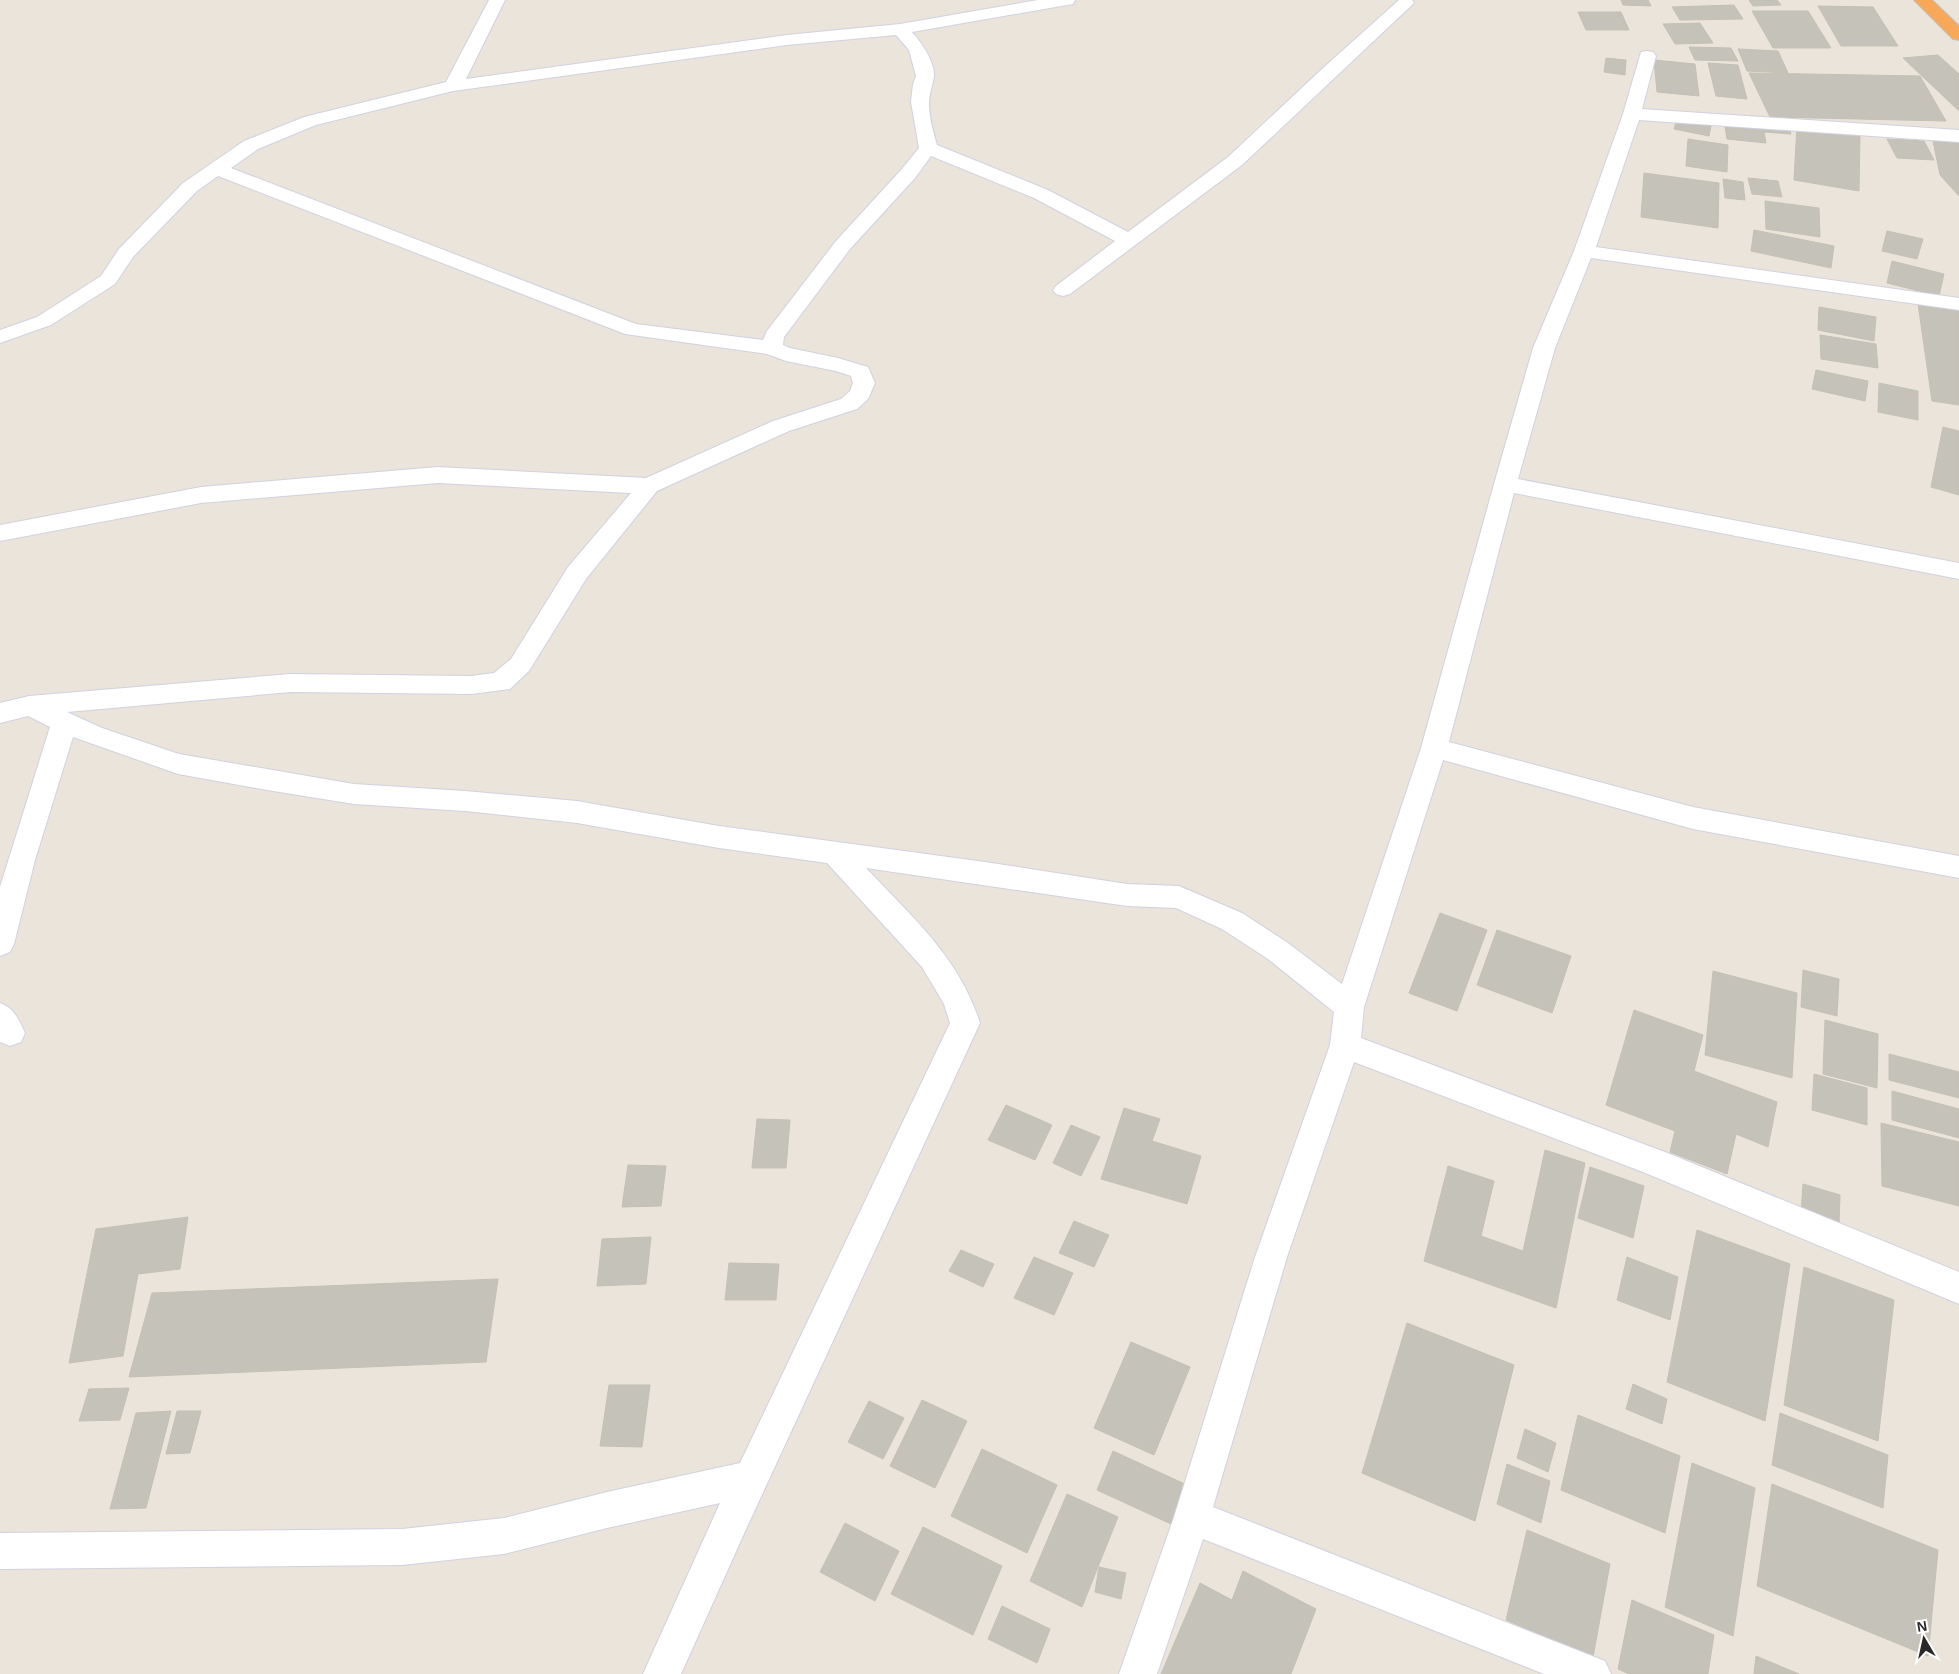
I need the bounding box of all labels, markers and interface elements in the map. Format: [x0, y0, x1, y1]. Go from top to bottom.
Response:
north arrow [1899, 1614, 1949, 1664]
text: N [1916, 1617, 1928, 1635]

